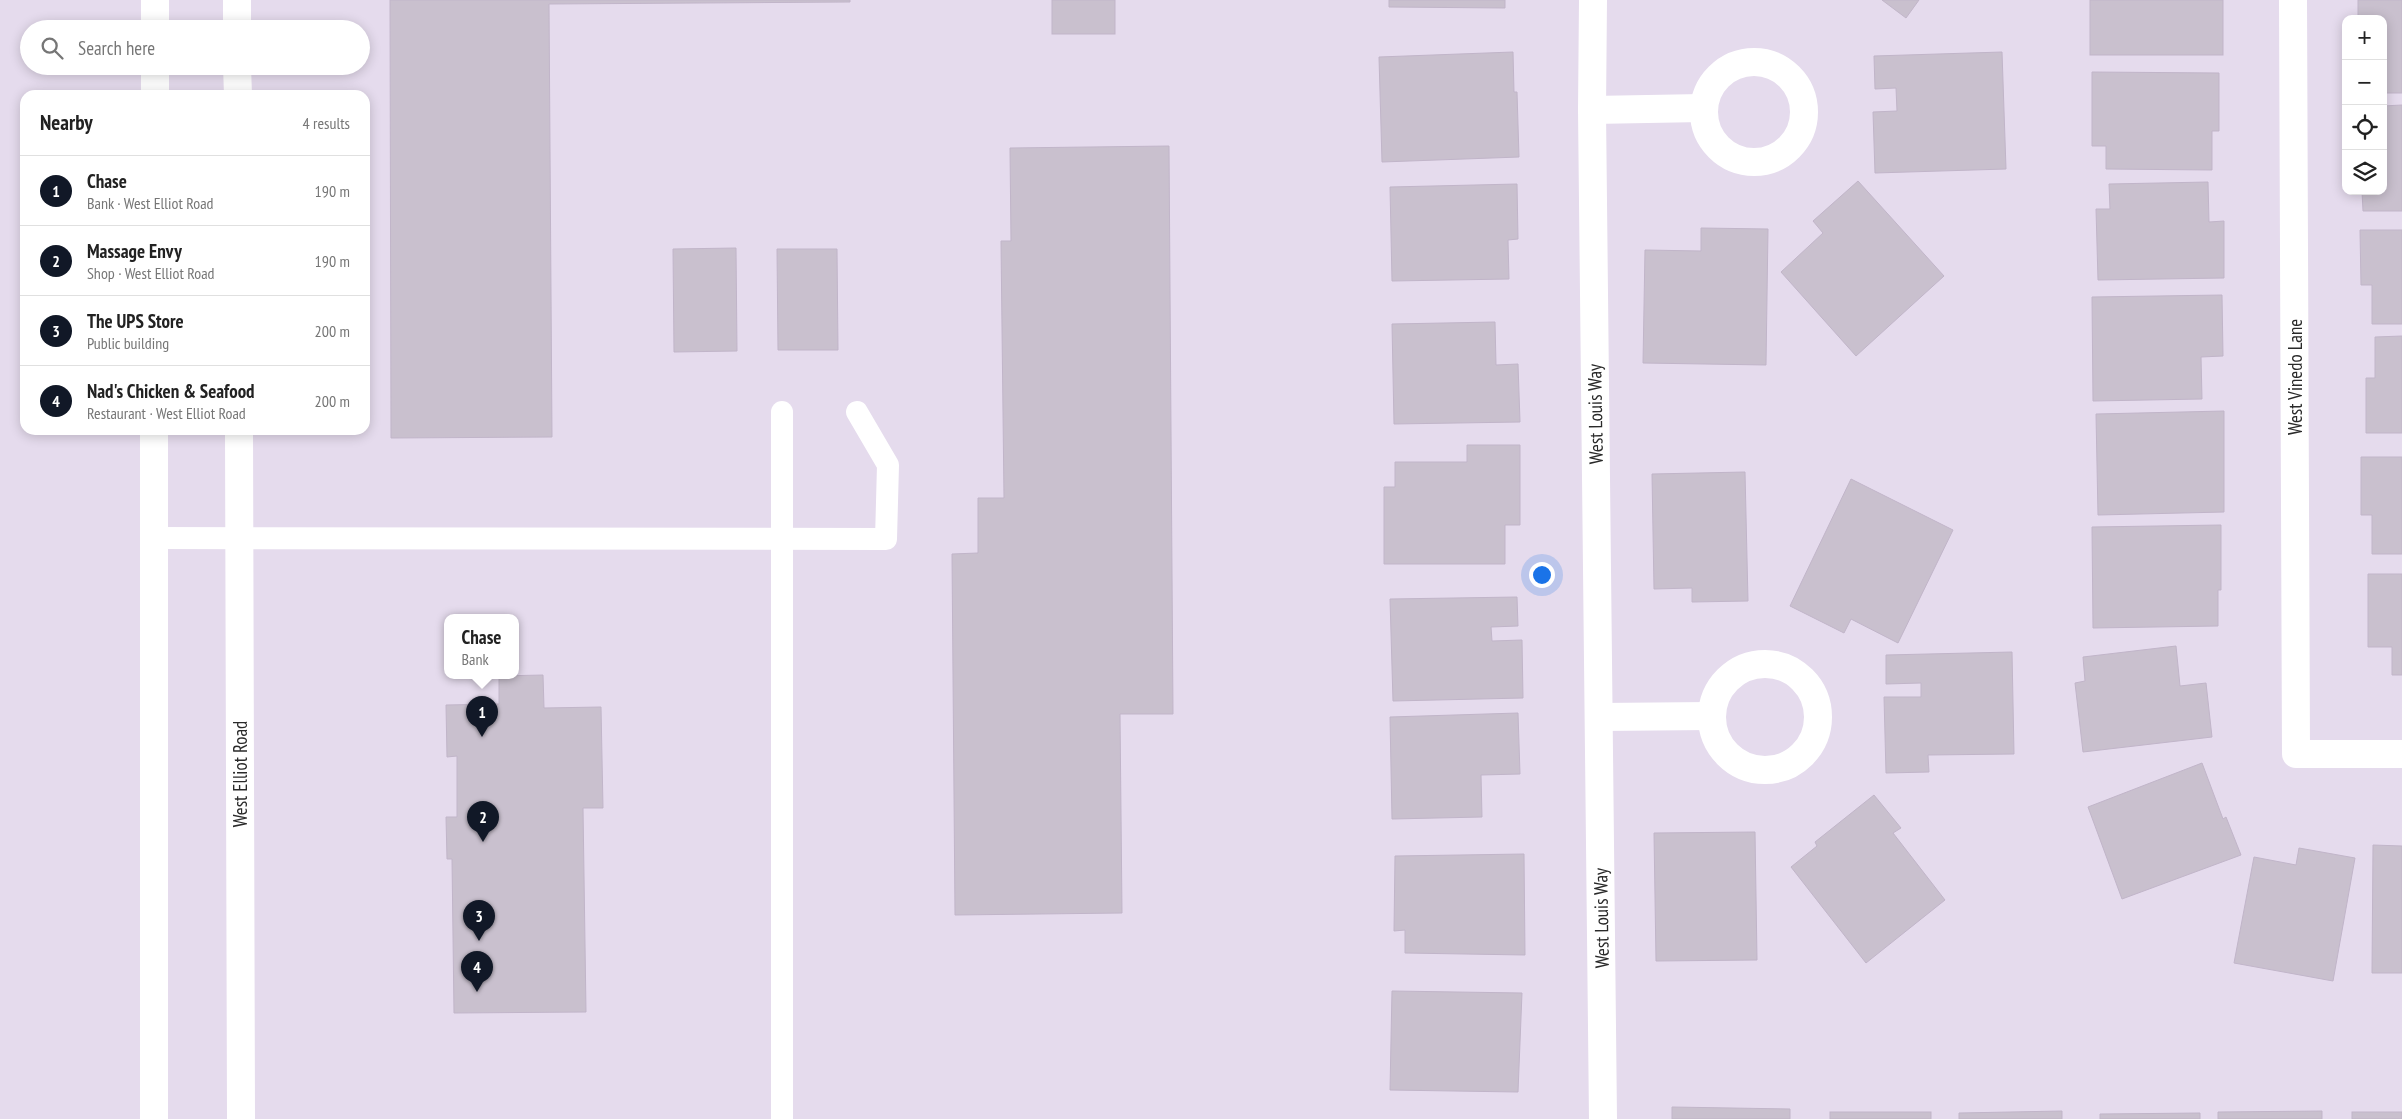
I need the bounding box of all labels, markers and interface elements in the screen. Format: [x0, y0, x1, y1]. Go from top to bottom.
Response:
map controls [2342, 15, 2387, 195]
button: + [2342, 15, 2387, 60]
search box [20, 20, 370, 75]
icon: search [38, 34, 66, 62]
text: Search here [78, 36, 155, 60]
button: − [2342, 60, 2387, 105]
button: locate [2342, 105, 2387, 150]
text: Nearby [40, 109, 93, 136]
text: 4 results [303, 113, 350, 133]
button: layers [2342, 150, 2387, 195]
text: Chase [87, 169, 127, 193]
text: 1 [52, 181, 60, 201]
text: 190 m [315, 181, 350, 201]
text: Bank · West Elliot Road [87, 193, 214, 213]
text: Massage Envy [87, 239, 182, 263]
text: 2 [52, 251, 60, 271]
text: 190 m [315, 251, 350, 271]
text: Shop · West Elliot Road [87, 263, 214, 283]
text: The UPS Store [87, 309, 184, 333]
street label: West Vinedo Lane [2283, 319, 2307, 435]
text: 3 [52, 321, 60, 341]
text: 200 m [315, 321, 350, 341]
text: Public building [87, 333, 169, 353]
street label: West Louis Way [1582, 363, 1608, 464]
text: Nad's Chicken & Seafood [87, 379, 255, 403]
text: 4 [52, 391, 60, 411]
text: 200 m [315, 391, 350, 411]
text: Restaurant · West Elliot Road [87, 403, 246, 423]
your location [1529, 562, 1555, 588]
popup [444, 614, 519, 679]
text: Chase [462, 625, 501, 649]
text: Bank [462, 649, 489, 669]
pin: 1 [466, 696, 498, 737]
street label: West Elliot Road [228, 721, 252, 827]
pin: 2 [467, 801, 499, 842]
street label: West Louis Way [1588, 867, 1614, 968]
pin: 3 [463, 900, 495, 941]
pin: 4 [461, 951, 493, 992]

